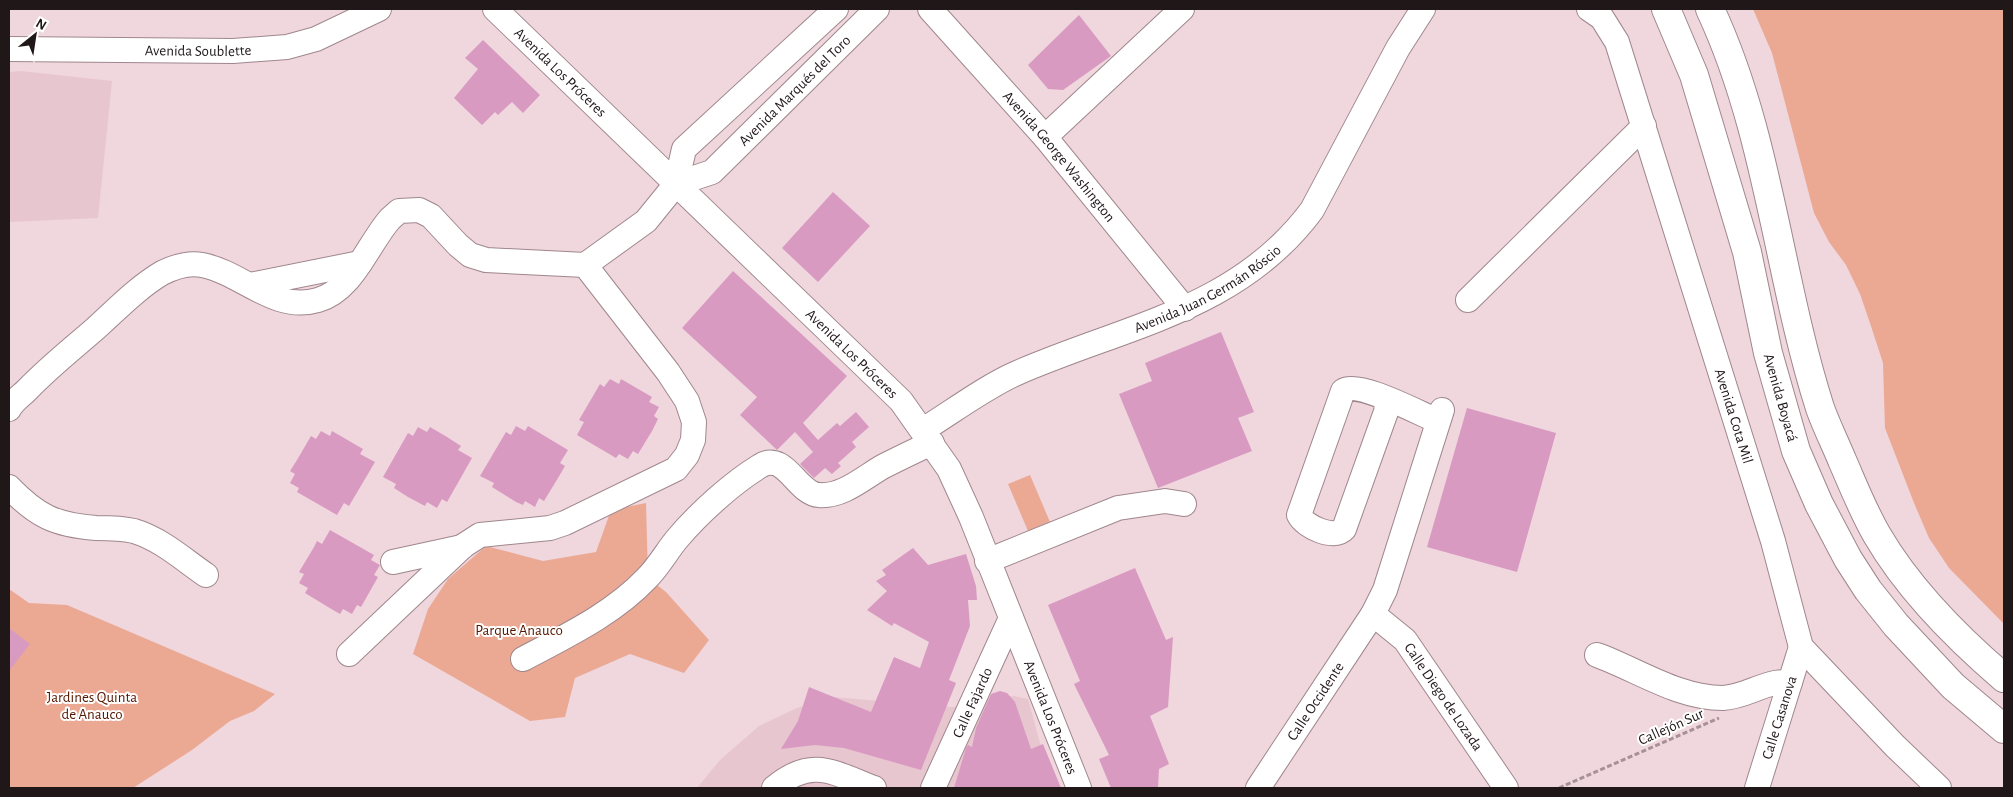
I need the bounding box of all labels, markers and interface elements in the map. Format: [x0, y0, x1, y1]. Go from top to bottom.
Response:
north arrow [10, 10, 60, 60]
text: N [33, 16, 49, 33]
street label: Avenida Los Próceres [512, 25, 609, 120]
street label: Avenida Marqués del Toro [736, 32, 853, 149]
street label: Avenida Soublette [145, 42, 252, 59]
street label: Avenida George Washington [1000, 88, 1118, 225]
street label: Avenida Juan Germán Róscio [1132, 242, 1284, 335]
street label: Avenida Los Próceres [803, 306, 901, 401]
street label: Avenida Boyacá [1761, 352, 1800, 443]
street label: Avenida Cota Mil [1712, 367, 1756, 465]
park label: Parque Anauco [475, 623, 563, 638]
street label: Calle Diego de Lozada [1402, 640, 1486, 754]
street label: Avenida Los Próceres [1021, 658, 1080, 776]
street label: Calle Occidente [1284, 659, 1347, 743]
street label: Calle Fajardo [950, 665, 995, 740]
street label: Calle Casanova [1759, 674, 1799, 761]
park label: Jardines Quinta de Anauco [47, 690, 137, 722]
street label: Callejón Sur [1636, 706, 1706, 748]

